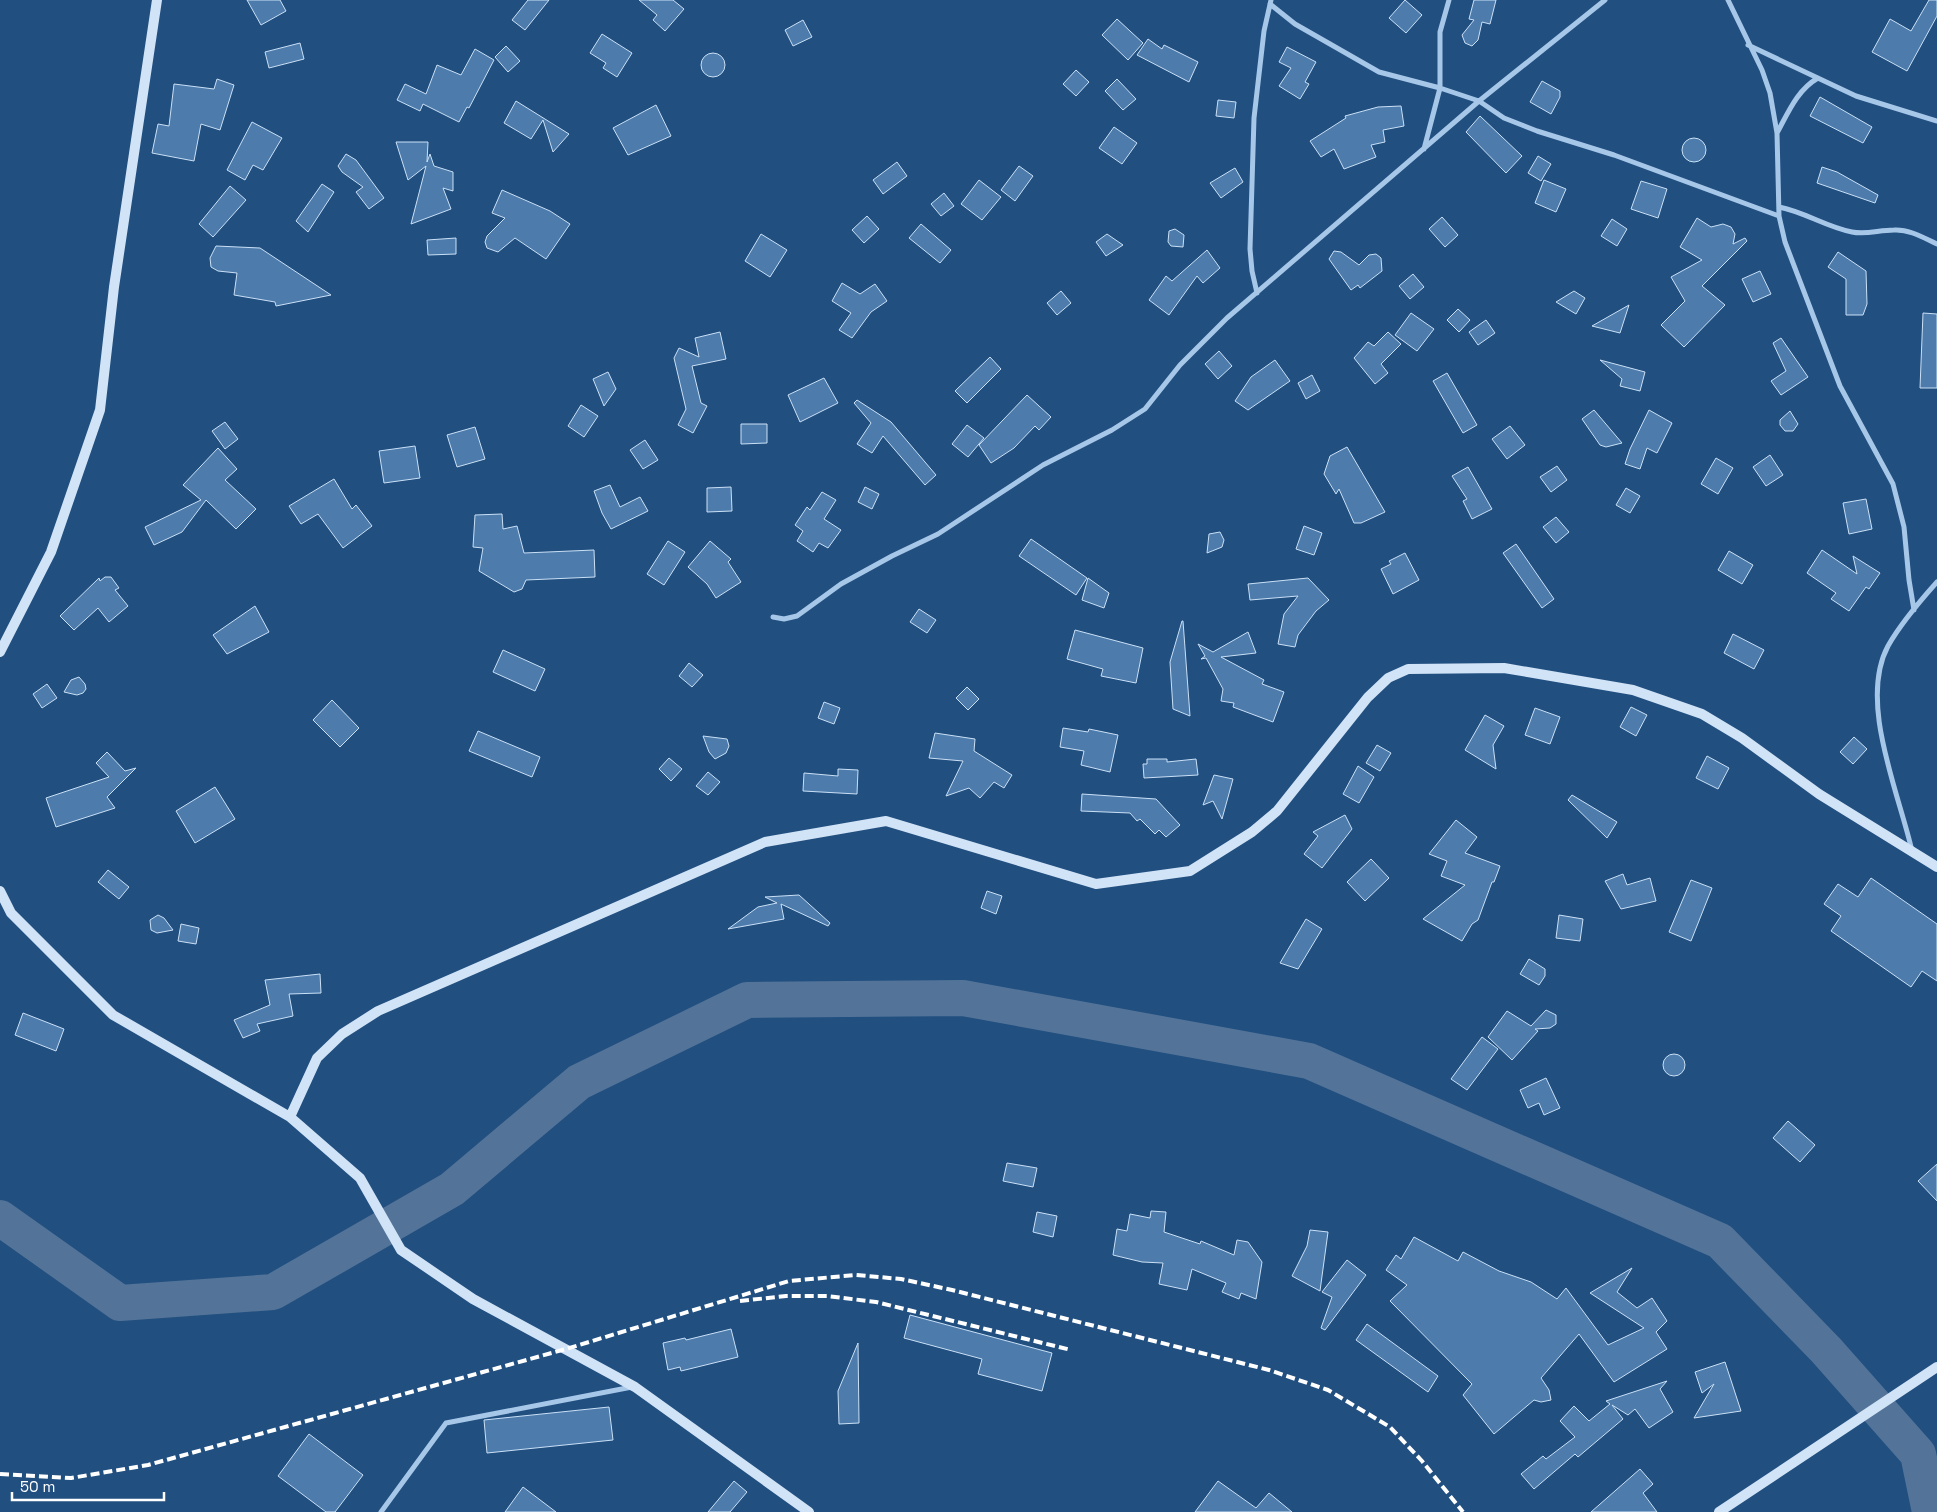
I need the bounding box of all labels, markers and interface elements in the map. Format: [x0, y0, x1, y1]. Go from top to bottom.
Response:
scale bar [12, 1470, 165, 1502]
text: 50 m [20, 1477, 55, 1496]

